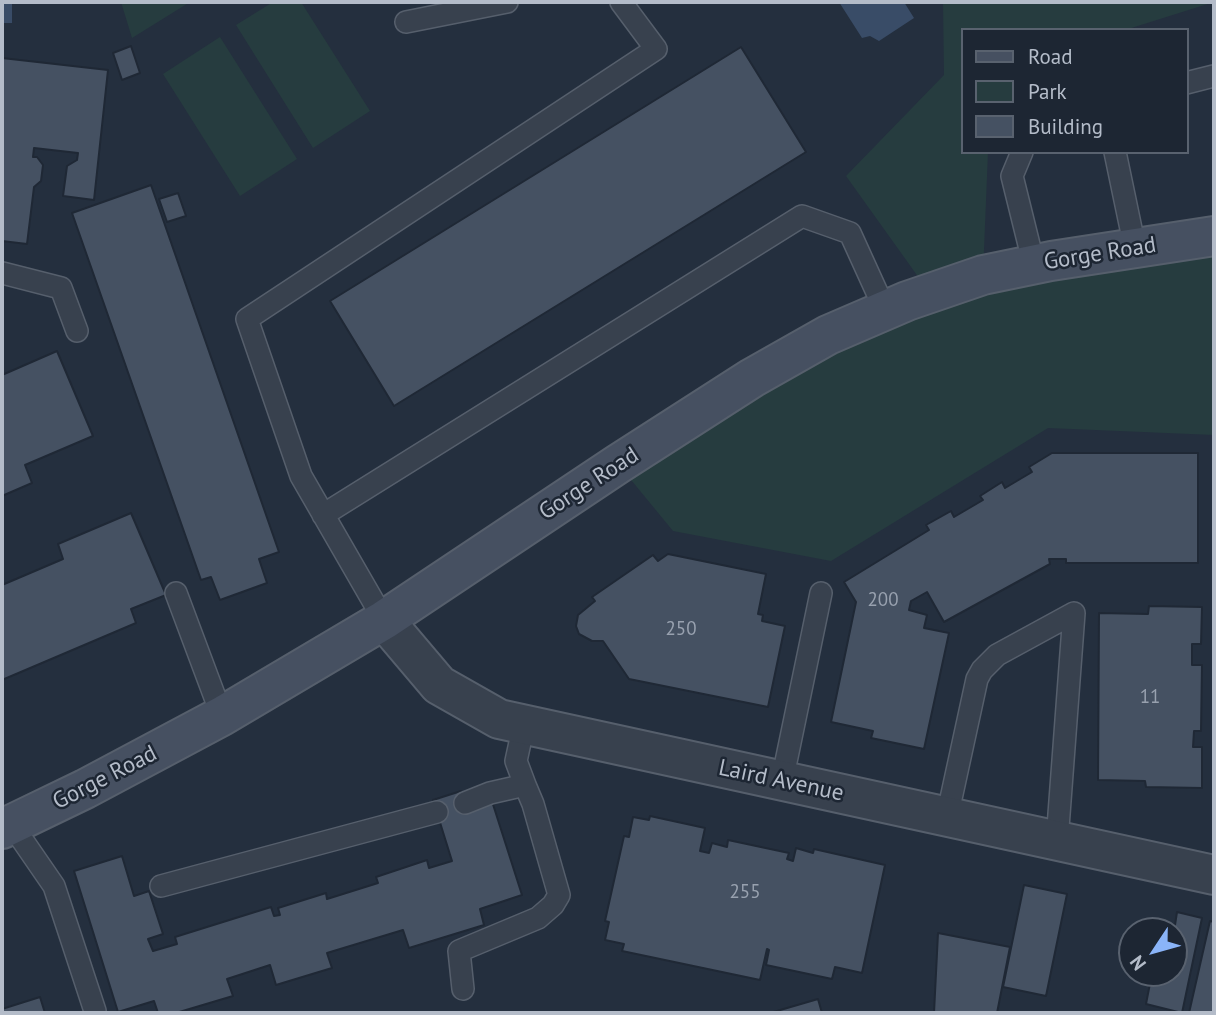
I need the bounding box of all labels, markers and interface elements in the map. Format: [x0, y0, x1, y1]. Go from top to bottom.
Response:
legend [960, 28, 1188, 154]
text: Road [1028, 43, 1072, 70]
text: Park [1028, 78, 1067, 105]
text: Building [1028, 113, 1103, 140]
street label: Gorge Road [1042, 232, 1158, 276]
street label: Gorge Road [534, 442, 644, 526]
house number: 200 [867, 590, 899, 612]
house number: 250 [665, 619, 697, 641]
house number: 11 [1140, 687, 1160, 709]
street label: Gorge Road [48, 740, 162, 816]
street label: Laird Avenue [716, 754, 846, 808]
house number: 255 [729, 882, 761, 904]
north arrow [1118, 917, 1188, 987]
text: N [1124, 951, 1151, 975]

